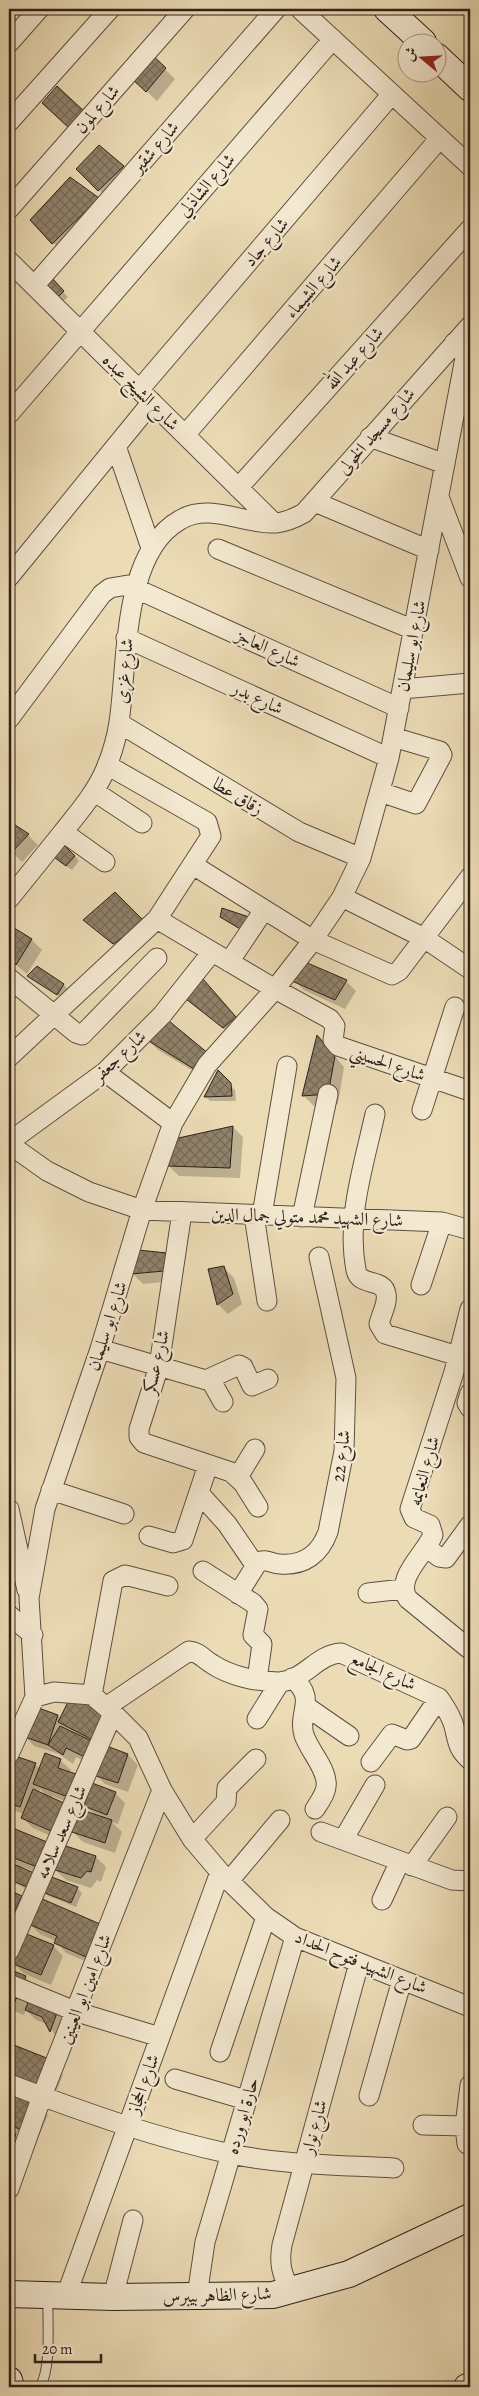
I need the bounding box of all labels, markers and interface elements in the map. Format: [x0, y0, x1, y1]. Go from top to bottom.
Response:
north arrow [396, 32, 446, 82]
text: ش [399, 44, 421, 64]
street label: شارع لمون [69, 79, 127, 141]
street label: شارع شقير [124, 116, 187, 182]
street label: شارع الشاذلي [172, 148, 243, 224]
street label: شارع جاد [238, 212, 296, 274]
street label: شارع الشيماء [279, 251, 349, 325]
street label: شارع عبد الله [318, 320, 391, 397]
street label: شارع الشيخ عبده [94, 348, 185, 439]
street label: شارع مسجد الخولى [331, 382, 423, 482]
street label: شارع ابو سليمان [390, 598, 435, 694]
street label: شارع العاجز [229, 622, 304, 676]
street label: شارع غزى [109, 637, 142, 705]
street label: شارع بدر [226, 675, 287, 723]
street label: زقاق عطا [208, 772, 268, 820]
street label: شارع جعفر [85, 1025, 153, 1091]
street label: شارع الحسيني [346, 1039, 429, 1092]
street label: شارع الشهيد محمد متولي جمال الدين [210, 1202, 404, 1235]
street label: شارع ابو سليمان [81, 1278, 136, 1375]
street label: شارع عسكر [136, 1327, 178, 1399]
street label: شارع 22 [326, 1429, 359, 1484]
street label: شارع النعايمه [403, 1433, 448, 1510]
street label: شارع الجامع [344, 1646, 420, 1700]
street label: شارع سعد سلامه [30, 1781, 95, 1884]
street label: شارع الشهيد فتوح الحداد [290, 1925, 431, 2003]
street label: شارع امين ابو العينين [53, 1930, 120, 2049]
street label: شارع الحجاز [120, 2051, 168, 2120]
street label: حارة ابو ورده [220, 2075, 264, 2157]
street label: شارع نوار [295, 2097, 336, 2160]
street label: شارع الظاهر بيبرس [162, 2281, 272, 2312]
scale bar [35, 2331, 101, 2363]
text: 20 m [42, 2339, 73, 2359]

